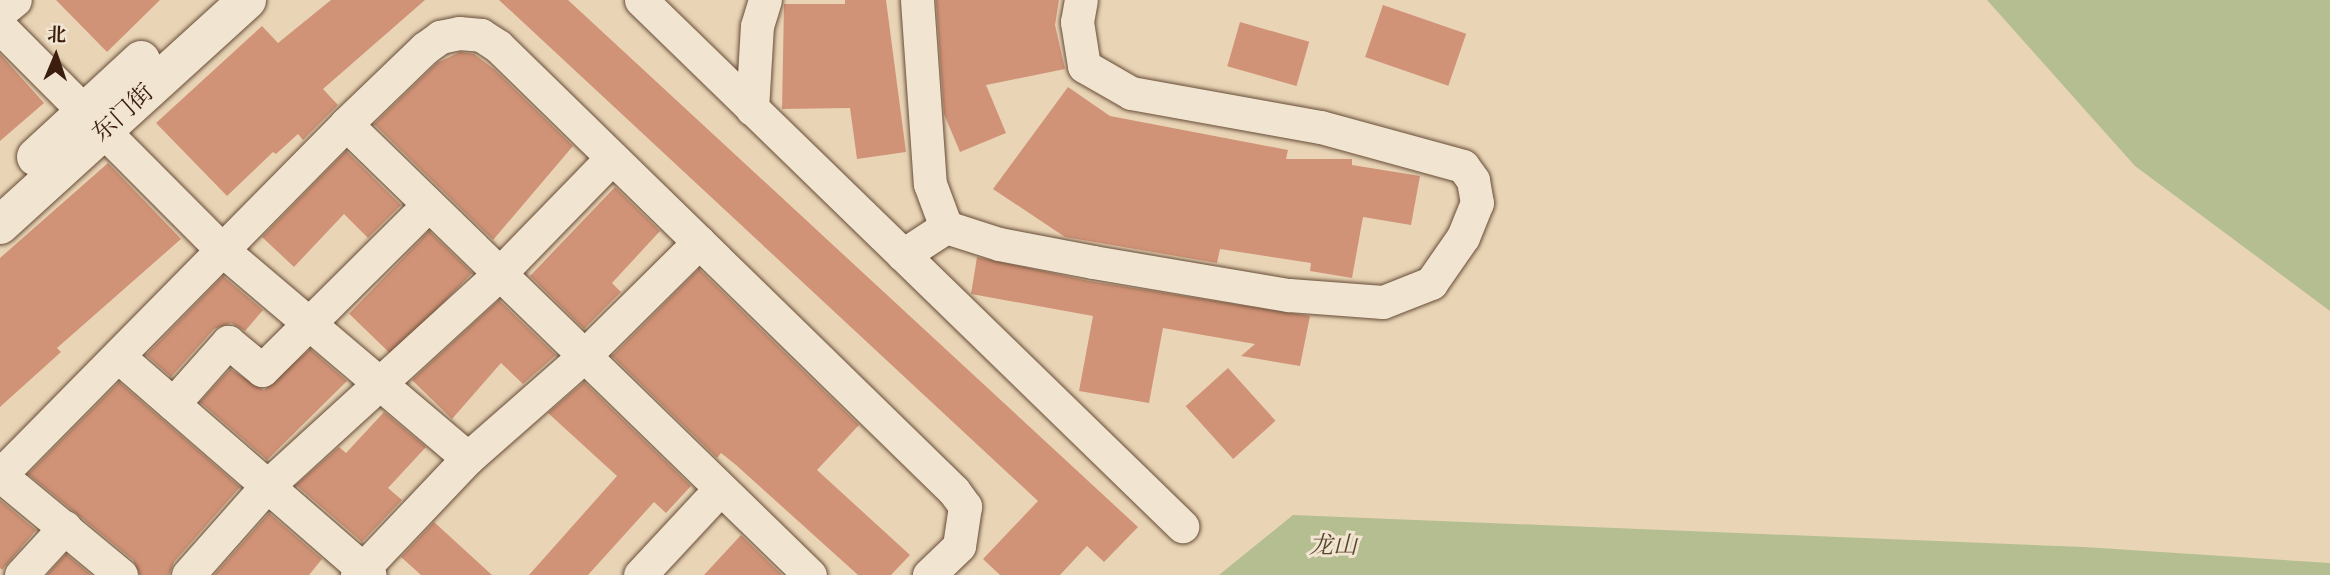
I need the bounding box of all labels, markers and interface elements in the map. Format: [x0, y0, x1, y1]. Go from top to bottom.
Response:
north arrow [21, 21, 91, 91]
text: 北 [47, 23, 67, 47]
street label: 东门街 [87, 78, 159, 148]
park label: 龙山 [1309, 532, 1357, 560]

